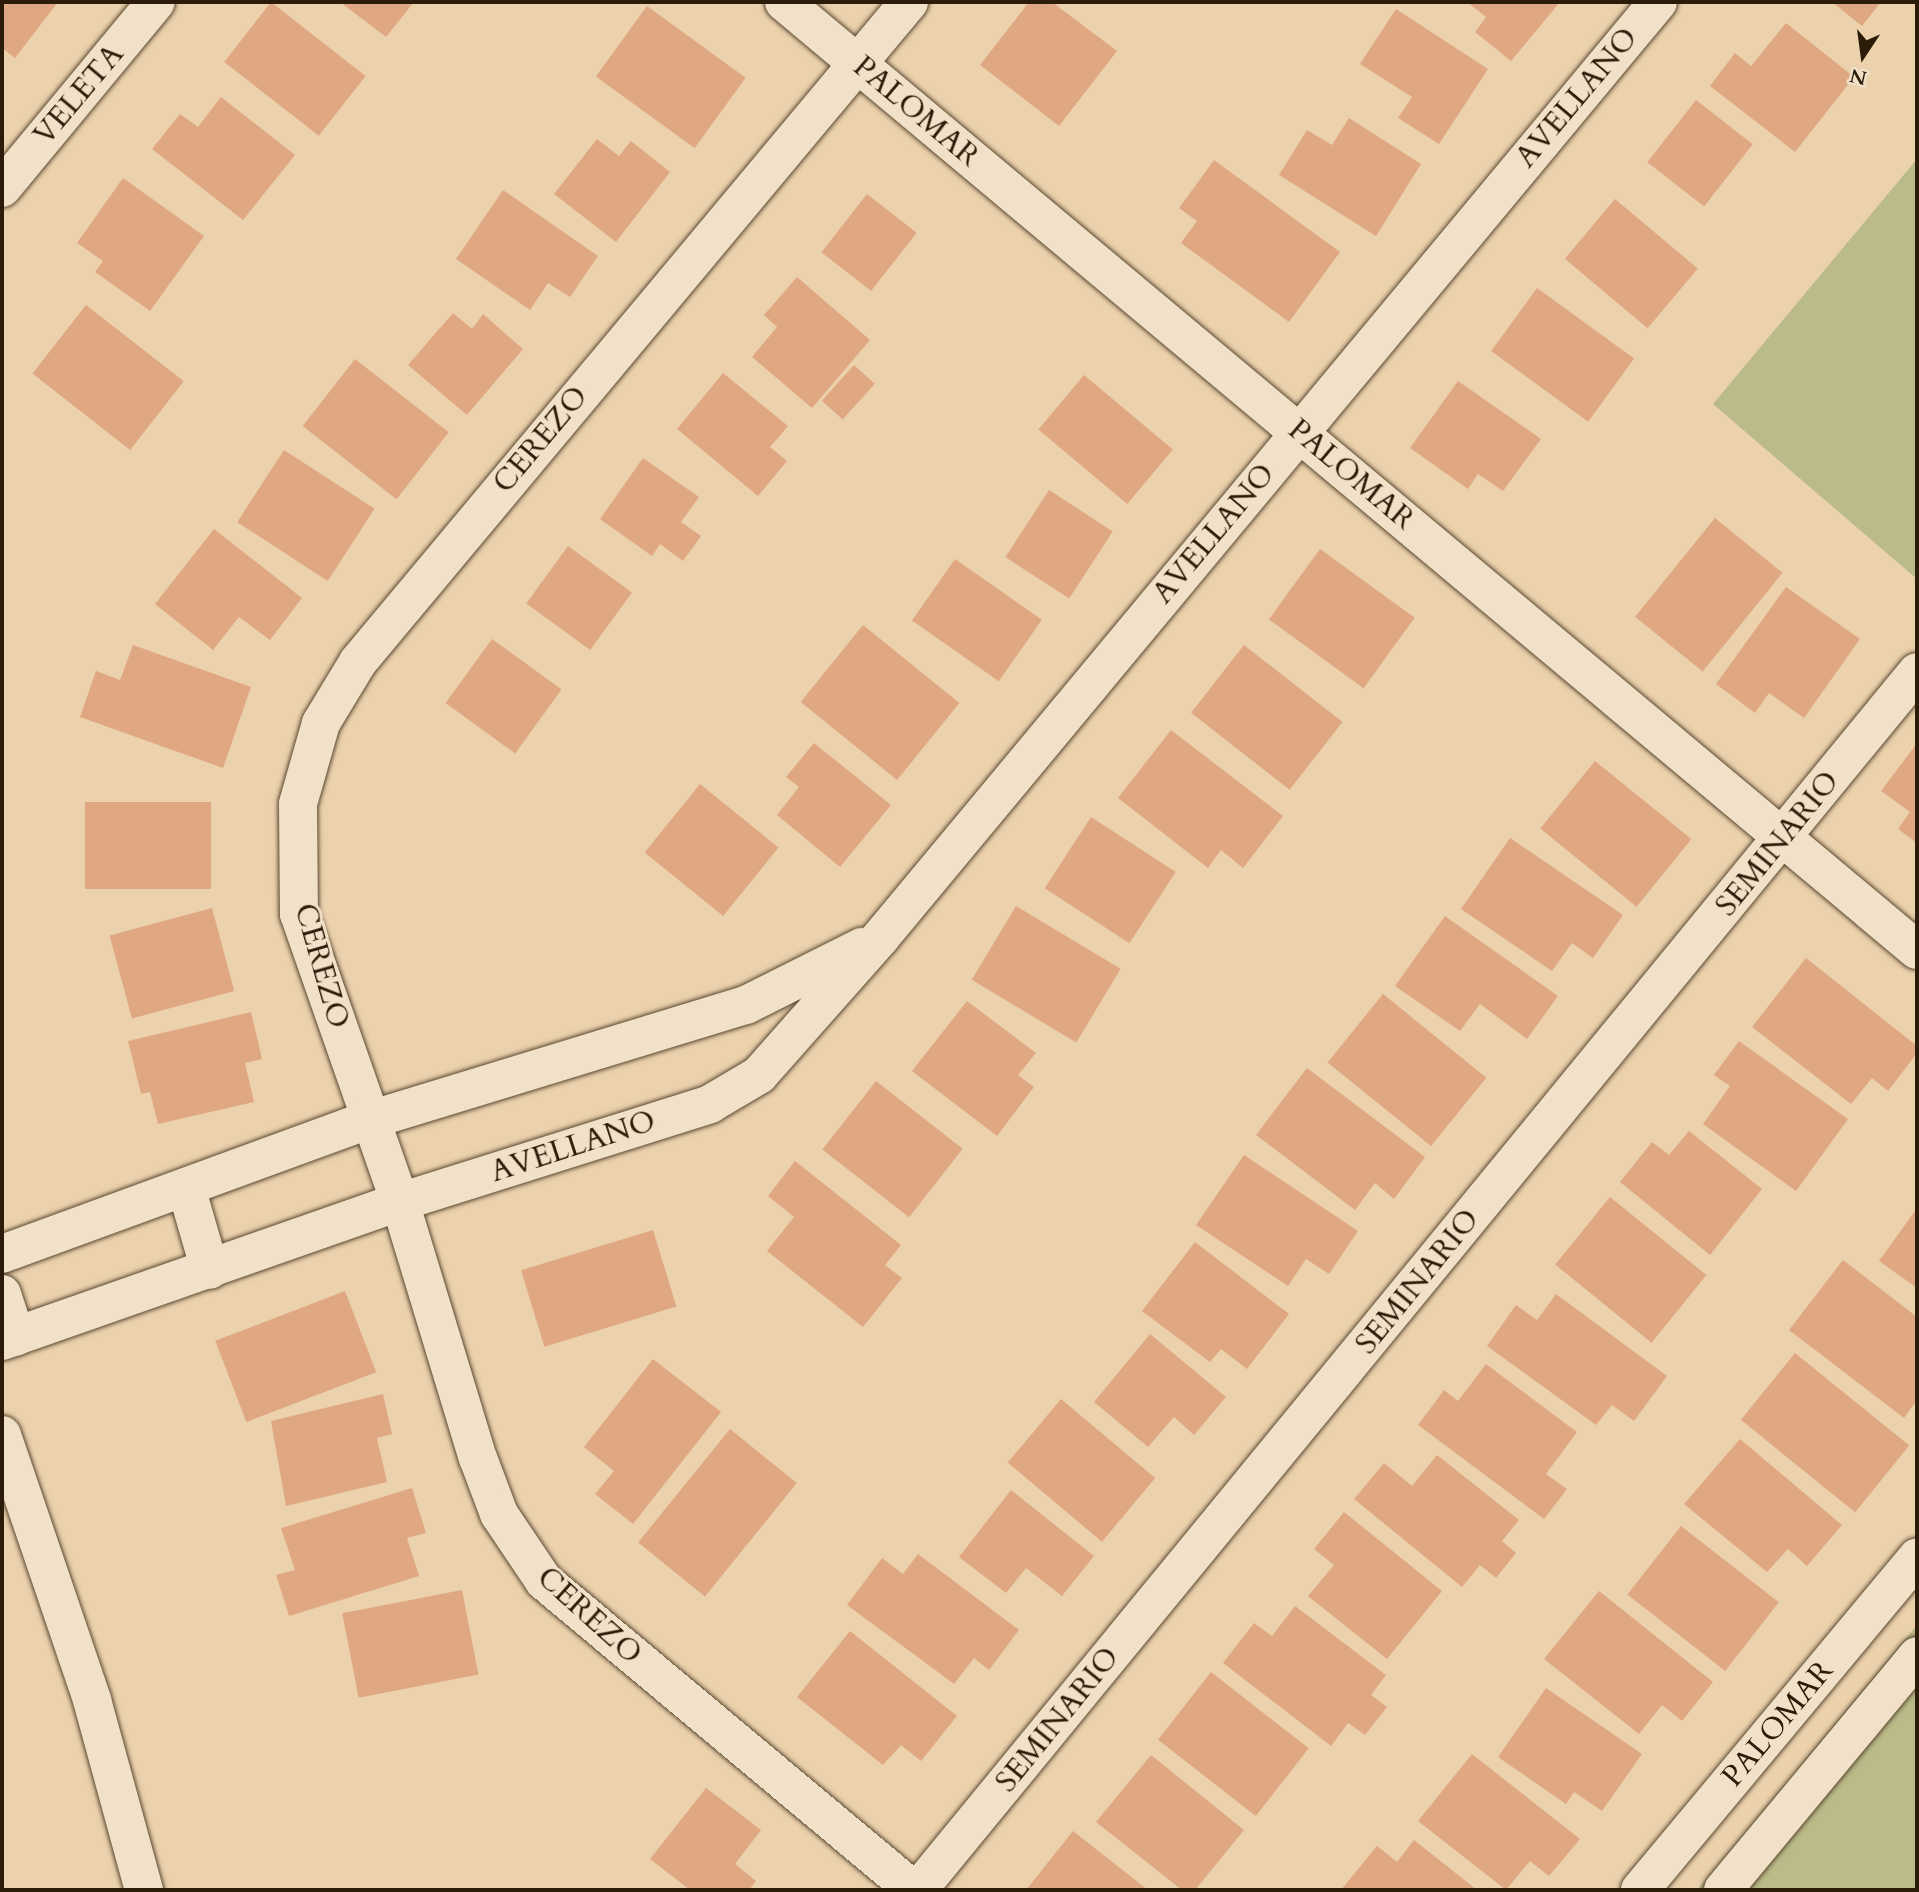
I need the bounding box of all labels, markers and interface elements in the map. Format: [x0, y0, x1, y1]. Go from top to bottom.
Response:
street label: AVELLANO [1508, 21, 1646, 175]
north arrow [1828, 21, 1898, 91]
street label: VELETA [26, 37, 132, 153]
street label: PALOMAR [846, 49, 986, 175]
text: N [1847, 62, 1869, 91]
street label: CEREZO [486, 379, 596, 501]
street label: PALOMAR [1281, 412, 1421, 538]
street label: AVELLANO [1145, 457, 1283, 611]
street label: SEMINARIO [1709, 764, 1847, 924]
street label: CEREZO [286, 899, 356, 1033]
street label: AVELLANO [486, 1103, 660, 1191]
street label: SEMINARIO [1349, 1202, 1487, 1362]
street label: CEREZO [529, 1560, 649, 1672]
street label: SEMINARIO [989, 1640, 1127, 1800]
street label: PALOMAR [1715, 1654, 1841, 1794]

